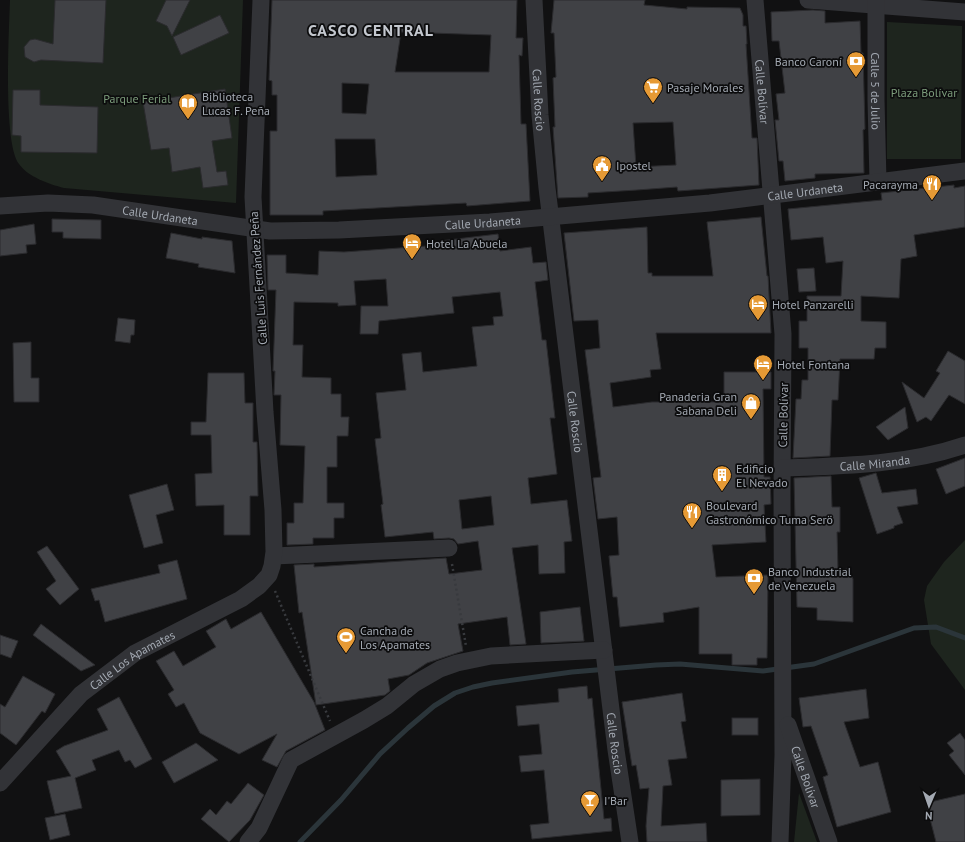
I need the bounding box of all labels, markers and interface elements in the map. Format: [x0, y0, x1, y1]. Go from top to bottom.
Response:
district label: CASCO CENTRAL [308, 20, 434, 40]
bank icon: Banco Caroní [845, 50, 867, 78]
street label: Calle 5 de Julio [868, 52, 884, 130]
place label: Banco Caroní [775, 54, 842, 69]
street label: Calle Bolívar [752, 59, 773, 125]
street label: Calle Roscio [530, 68, 549, 132]
supermarket icon: Pasaje Morales [642, 76, 664, 104]
place label: Pasaje Morales [667, 80, 743, 95]
park label: Plaza Bolívar [891, 85, 957, 100]
place label: Biblioteca Lucas F. Peña [202, 89, 270, 118]
park label: Parque Ferial [103, 91, 171, 106]
library icon: Biblioteca Lucas F. Peña [177, 92, 199, 120]
public building icon: Ipostel [591, 154, 613, 182]
place label: Ipostel [616, 158, 652, 173]
restaurant icon: Pacarayma [921, 173, 943, 201]
place label: Pacarayma [863, 177, 918, 192]
street label: Calle Urdaneta [767, 179, 844, 203]
street label: Calle Urdaneta [121, 202, 199, 228]
street label: Calle Luis Fernández Peña [246, 211, 270, 345]
street label: Calle Urdaneta [444, 212, 521, 232]
hotel icon: Hotel La Abuela [401, 232, 423, 260]
place label: Hotel La Abuela [426, 236, 508, 251]
hotel icon: Hotel Panzarelli [747, 293, 769, 321]
place label: Hotel Panzarelli [772, 297, 854, 312]
hotel icon: Hotel Fontana [752, 353, 774, 381]
place label: Hotel Fontana [777, 357, 850, 372]
street label: Calle Bolívar [775, 382, 791, 448]
place label: Panaderia Gran Sabana Deli [659, 389, 737, 418]
street label: Calle Roscio [564, 390, 587, 453]
shop icon: Panaderia Gran Sabana Deli [740, 392, 762, 420]
street label: Calle Miranda [839, 451, 911, 473]
place label: Edificio El Nevado [736, 461, 788, 490]
building icon: Edificio El Nevado [711, 464, 733, 492]
place label: Boulevard Gastronómico Tuma Serö [706, 498, 833, 527]
restaurant icon: Boulevard Gastronómico Tuma Serö [681, 501, 703, 529]
place label: Banco Industrial de Venezuela [768, 564, 852, 593]
bank icon: Banco Industrial de Venezuela [743, 567, 765, 595]
place label: Cancha de Los Apamates [360, 623, 430, 652]
sports icon: Cancha de Los Apamates [335, 626, 357, 654]
street label: Calle Los Apamates [86, 627, 177, 693]
street label: Calle Roscio [604, 712, 627, 775]
street label: Calle Bolívar [788, 744, 824, 810]
north arrow [909, 786, 949, 826]
bar icon: I'Bar [579, 789, 601, 817]
place label: I'Bar [604, 793, 627, 808]
text: N [925, 809, 933, 823]

